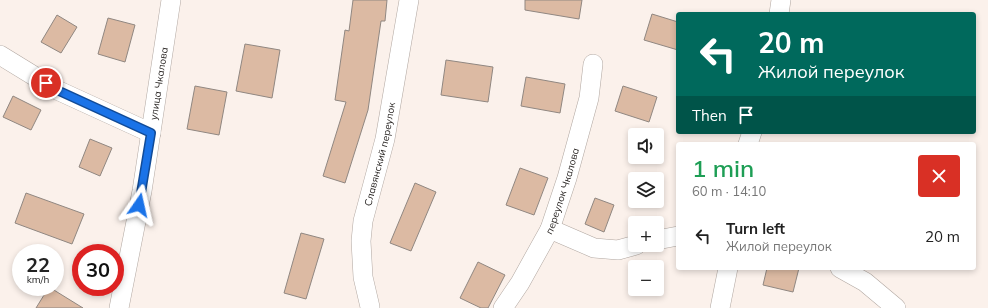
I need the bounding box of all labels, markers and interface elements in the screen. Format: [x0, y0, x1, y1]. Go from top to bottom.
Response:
text: 20 m [758, 25, 824, 60]
icon: left [692, 28, 744, 80]
street label: улица Чкалова [146, 46, 170, 121]
text: Жилой переулок [758, 60, 905, 83]
pin [29, 66, 63, 100]
icon: arrive [35, 72, 57, 94]
street label: Славянский переулок [361, 101, 398, 207]
icon: arrive [735, 104, 757, 126]
text: Then [692, 106, 727, 125]
map controls [628, 128, 664, 296]
button: sound [628, 128, 664, 164]
street label: переулок Чкалова [542, 146, 582, 236]
text: 1 min [692, 153, 754, 183]
button: close [918, 155, 960, 197]
button: layers [628, 172, 664, 208]
text: 60 m · 14:10 [692, 183, 766, 199]
position arrow [118, 184, 160, 226]
button: + [628, 216, 664, 252]
text: Turn left [726, 219, 785, 238]
icon: left [692, 225, 714, 247]
text: 20 m [925, 227, 960, 246]
text: Жилой переулок [726, 238, 832, 254]
speed limit sign: 30 [72, 244, 124, 296]
text: 22 [26, 252, 50, 277]
button: − [628, 260, 664, 296]
text: km/h [27, 273, 49, 286]

